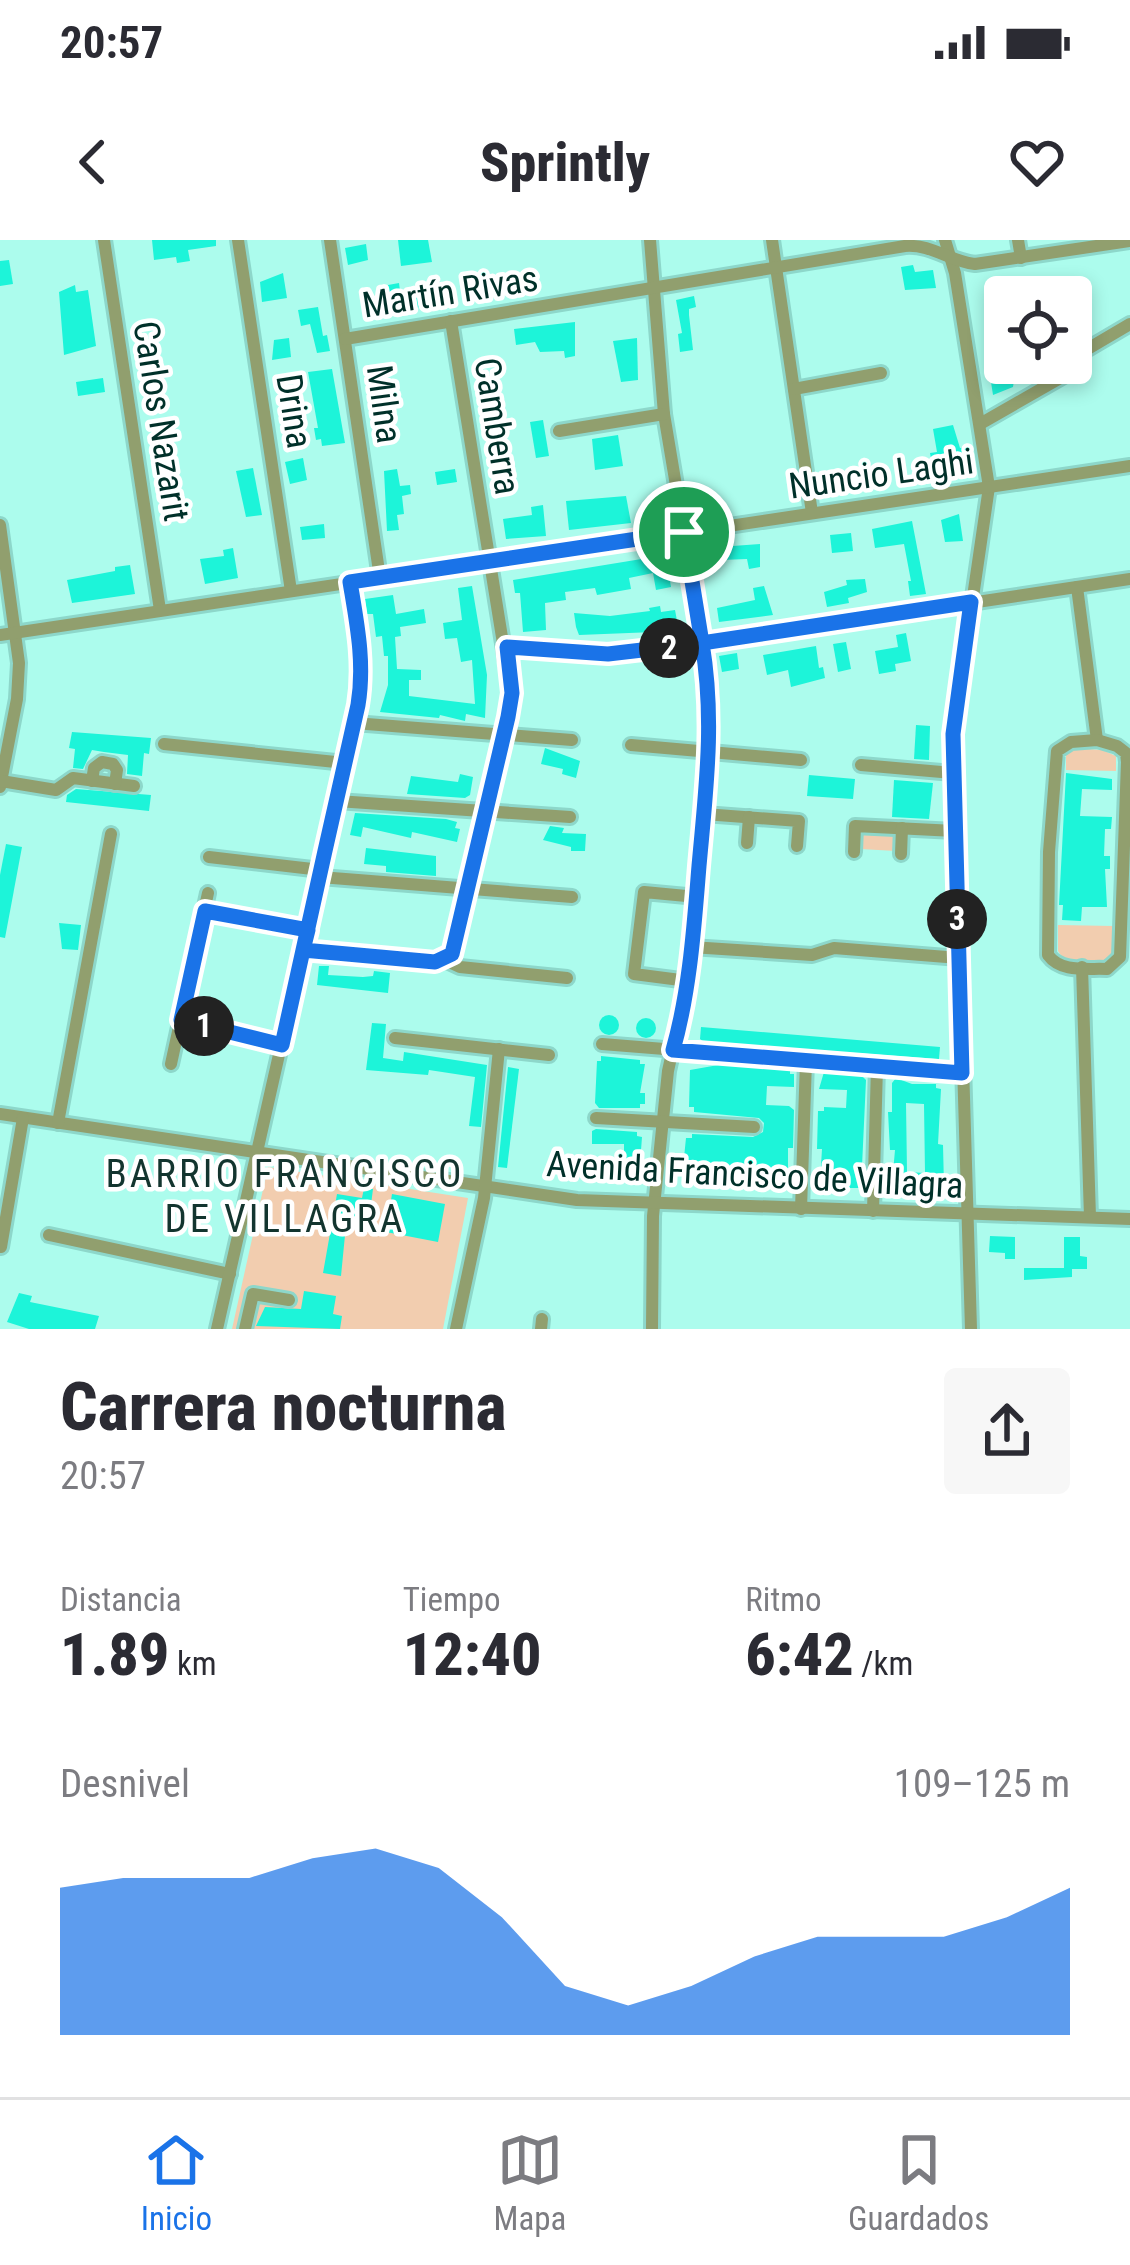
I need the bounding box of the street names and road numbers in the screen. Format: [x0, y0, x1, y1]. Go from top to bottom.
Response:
street label: Martín Rivas [359, 257, 541, 327]
street label: Carlos Nazarit [124, 318, 198, 524]
street label: Camberra [465, 355, 529, 498]
street label: Milna [358, 362, 410, 446]
street label: Drina [267, 371, 321, 451]
street label: Nuncio Laghi [786, 440, 976, 508]
street label: Avenida Francisco de Villagra [545, 1143, 965, 1207]

